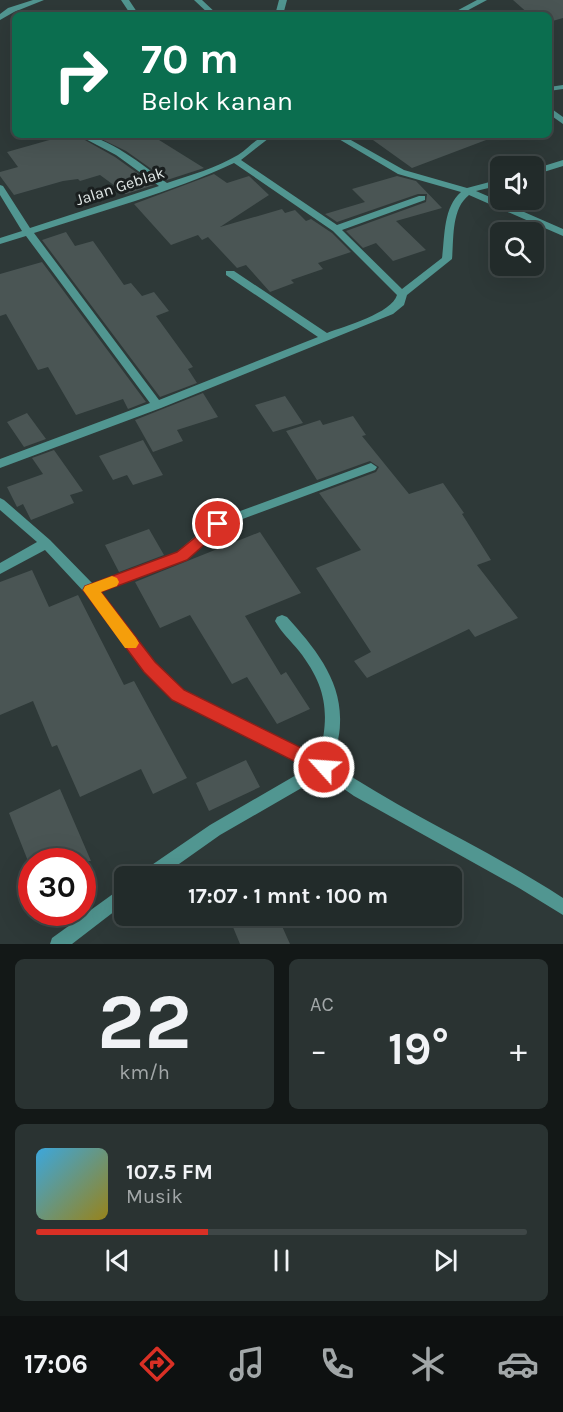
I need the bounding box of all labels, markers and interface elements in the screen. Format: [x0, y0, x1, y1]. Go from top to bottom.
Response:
text: 70 m [141, 34, 239, 84]
icon: right [42, 36, 120, 114]
text: Belok kanan [141, 85, 293, 117]
map controls [490, 156, 544, 276]
button: sound [490, 156, 544, 210]
street label: Jalan Geblak [73, 163, 167, 209]
button: search [490, 222, 544, 276]
pin [192, 498, 243, 549]
icon: arrive [201, 507, 234, 540]
position arrow [292, 735, 356, 799]
speed limit sign: 30 [18, 848, 96, 926]
text: 17:07 · 1 mnt · 100 m [188, 883, 388, 909]
text: 22 [97, 976, 192, 1068]
text: AC [310, 993, 334, 1016]
text: 19° [388, 1023, 449, 1075]
text: − [310, 1031, 327, 1069]
text: + [510, 1031, 527, 1069]
text: km/h [119, 1061, 170, 1084]
text: 107.5 FM [126, 1159, 213, 1185]
text: Musik [126, 1185, 183, 1208]
icon: previous [101, 1244, 134, 1277]
icon: pause [265, 1244, 298, 1277]
icon: next [429, 1244, 462, 1277]
icon: directions [136, 1343, 178, 1385]
icon: music [226, 1343, 268, 1385]
icon: phone [316, 1343, 358, 1385]
icon: climate [407, 1343, 449, 1385]
icon: car [497, 1343, 539, 1385]
text: 17:06 [24, 1348, 88, 1380]

